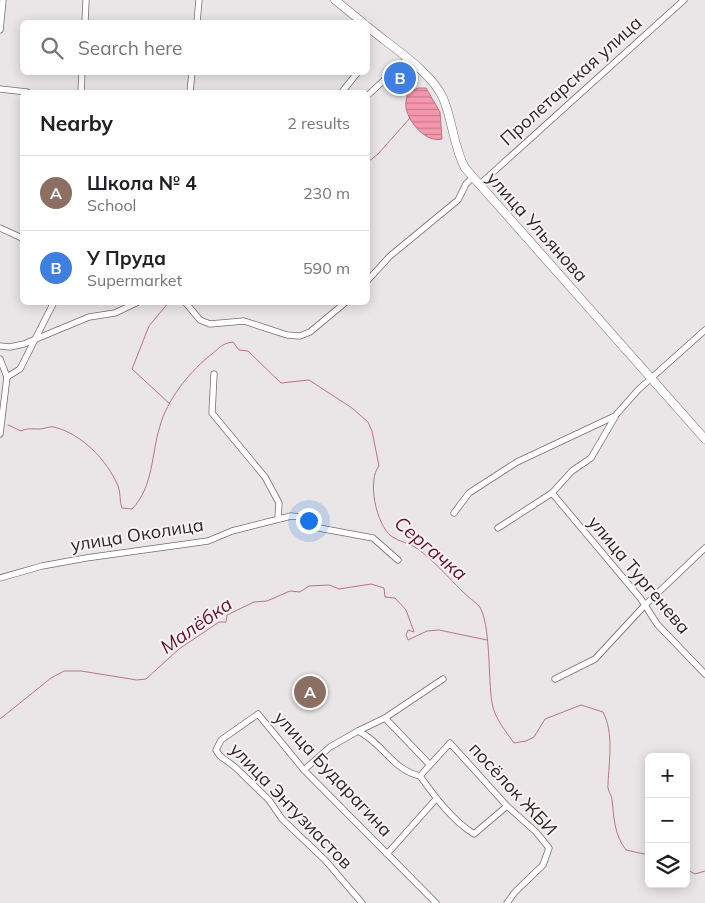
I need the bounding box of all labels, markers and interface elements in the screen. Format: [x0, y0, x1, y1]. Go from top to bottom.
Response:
street label: Пролетарская улица [495, 11, 646, 150]
search box [20, 20, 370, 75]
icon: search [38, 34, 66, 62]
text: Search here [78, 36, 182, 60]
pin: B [384, 59, 416, 97]
text: Nearby [40, 110, 113, 136]
text: 2 results [287, 113, 350, 133]
street label: улица Ульянова [482, 167, 593, 287]
text: Школа № 4 [87, 171, 197, 195]
text: A [50, 183, 62, 203]
text: 230 m [303, 183, 350, 203]
text: School [87, 195, 136, 215]
text: У Пруда [87, 246, 166, 270]
text: B [50, 258, 62, 278]
text: 590 m [303, 258, 350, 278]
text: Supermarket [87, 270, 182, 290]
your location [296, 508, 322, 534]
water label: Сергачка [390, 511, 472, 585]
street label: улица Тургенева [583, 511, 695, 638]
street label: улица Околица [69, 513, 205, 556]
water label: Малёбка [155, 592, 237, 658]
pin: A [294, 673, 326, 711]
street label: улица Бударагина [269, 706, 397, 841]
street label: посёлок ЖБИ [464, 737, 562, 840]
street label: улица Энтузиастов [225, 738, 358, 874]
map controls [645, 753, 690, 888]
button: + [645, 753, 690, 798]
button: − [645, 798, 690, 843]
button: layers [645, 843, 690, 888]

